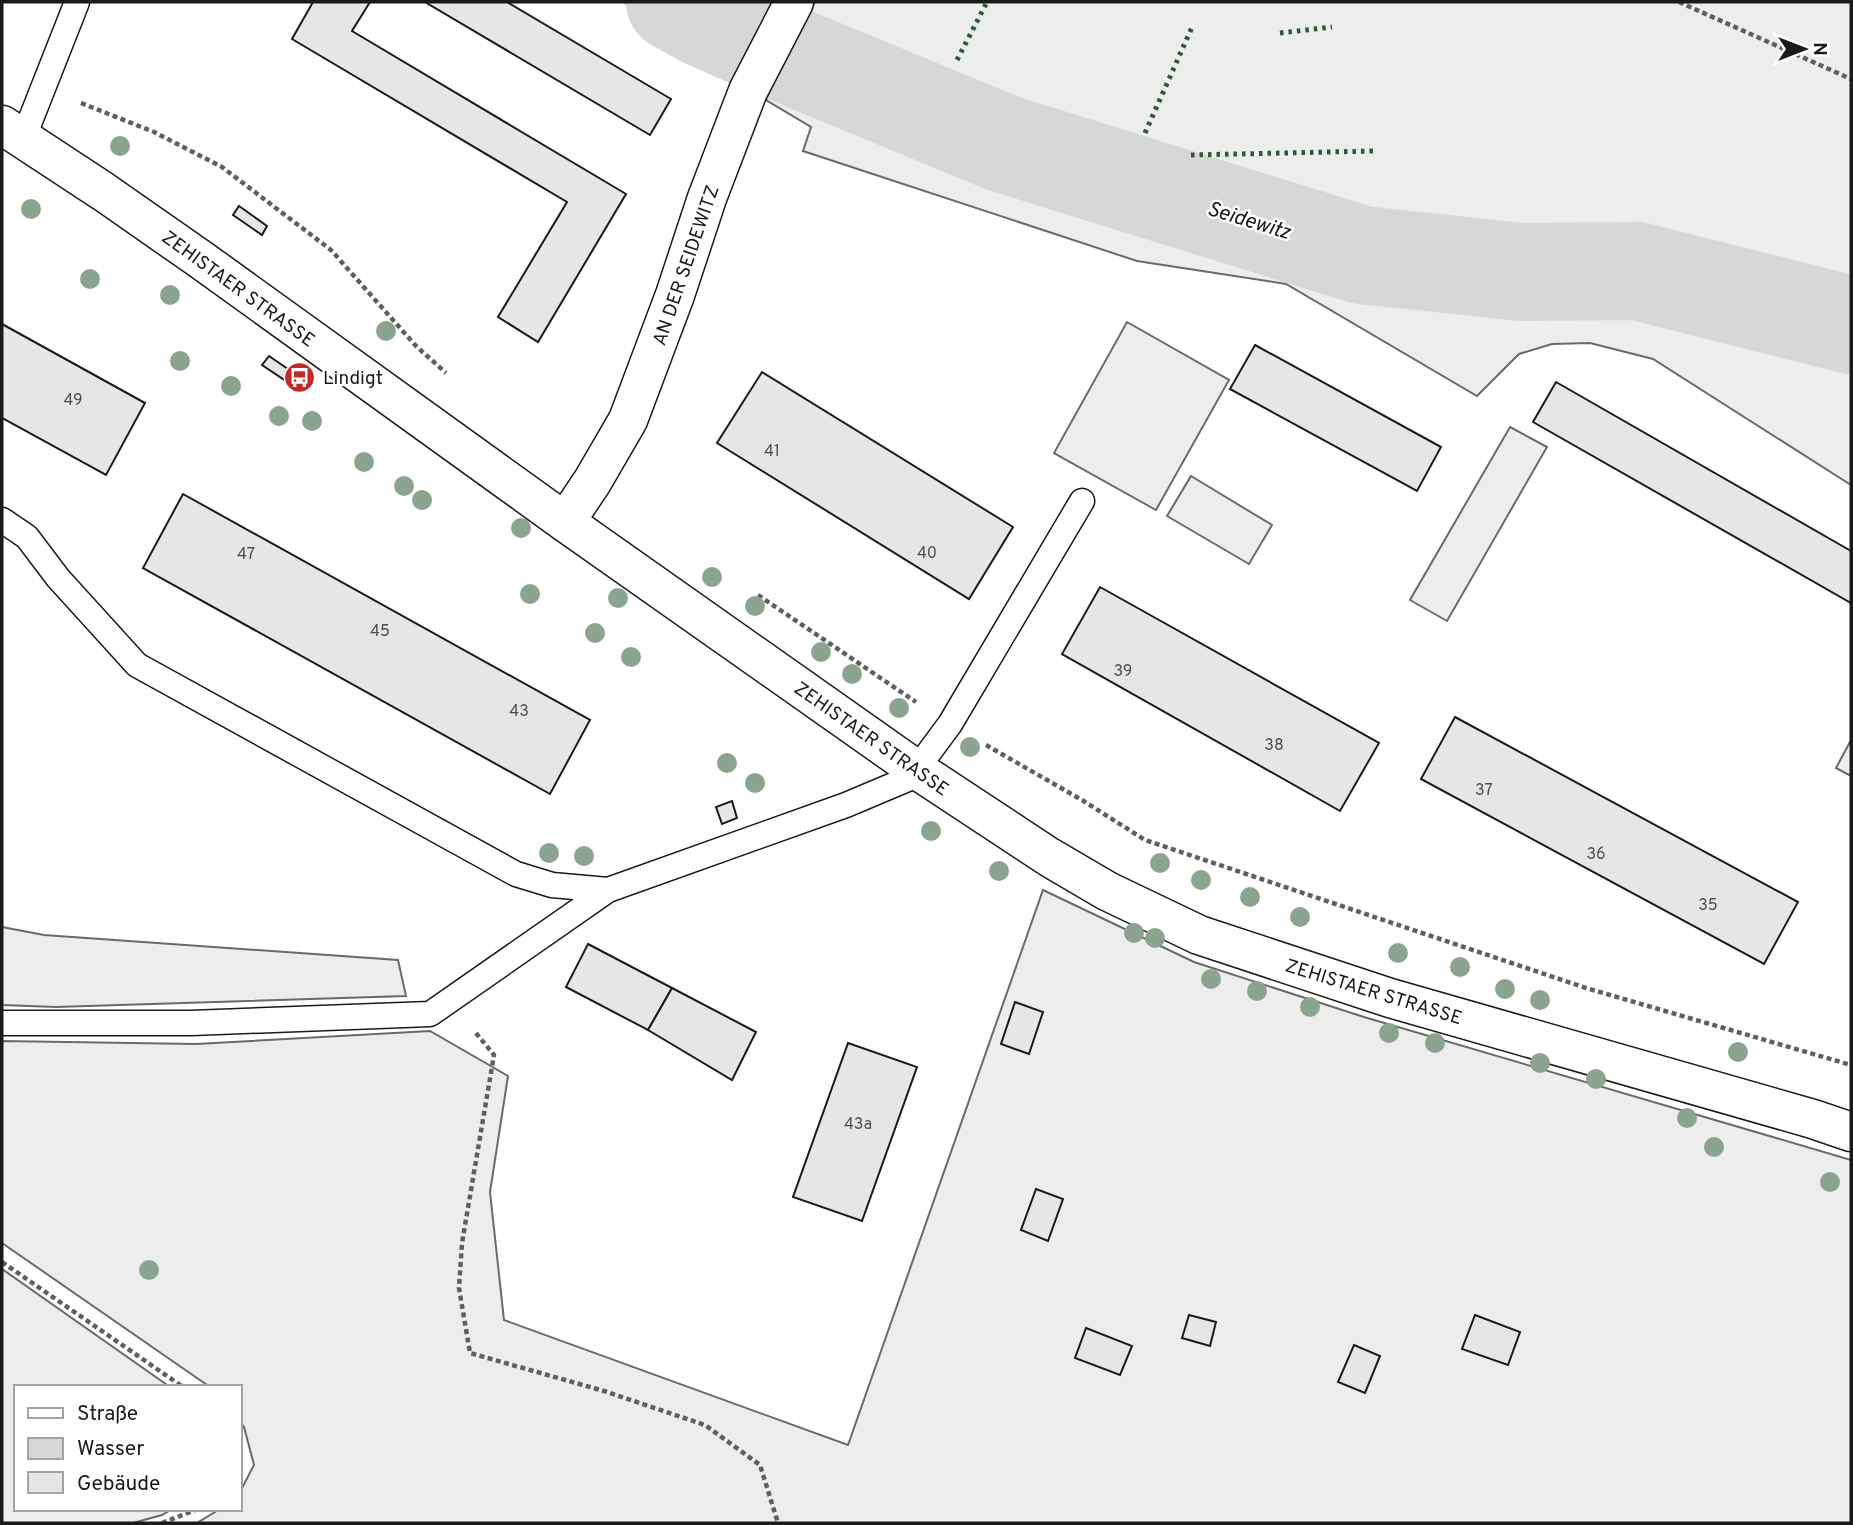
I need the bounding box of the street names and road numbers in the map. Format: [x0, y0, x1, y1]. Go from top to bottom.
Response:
street label: AN DER SEIDEWITZ [648, 182, 726, 349]
street label: ZEHISTAER STRASSE [156, 226, 319, 353]
street label: ZEHISTAER STRASSE [789, 677, 953, 802]
street label: ZEHISTAER STRASSE [1282, 955, 1465, 1031]

